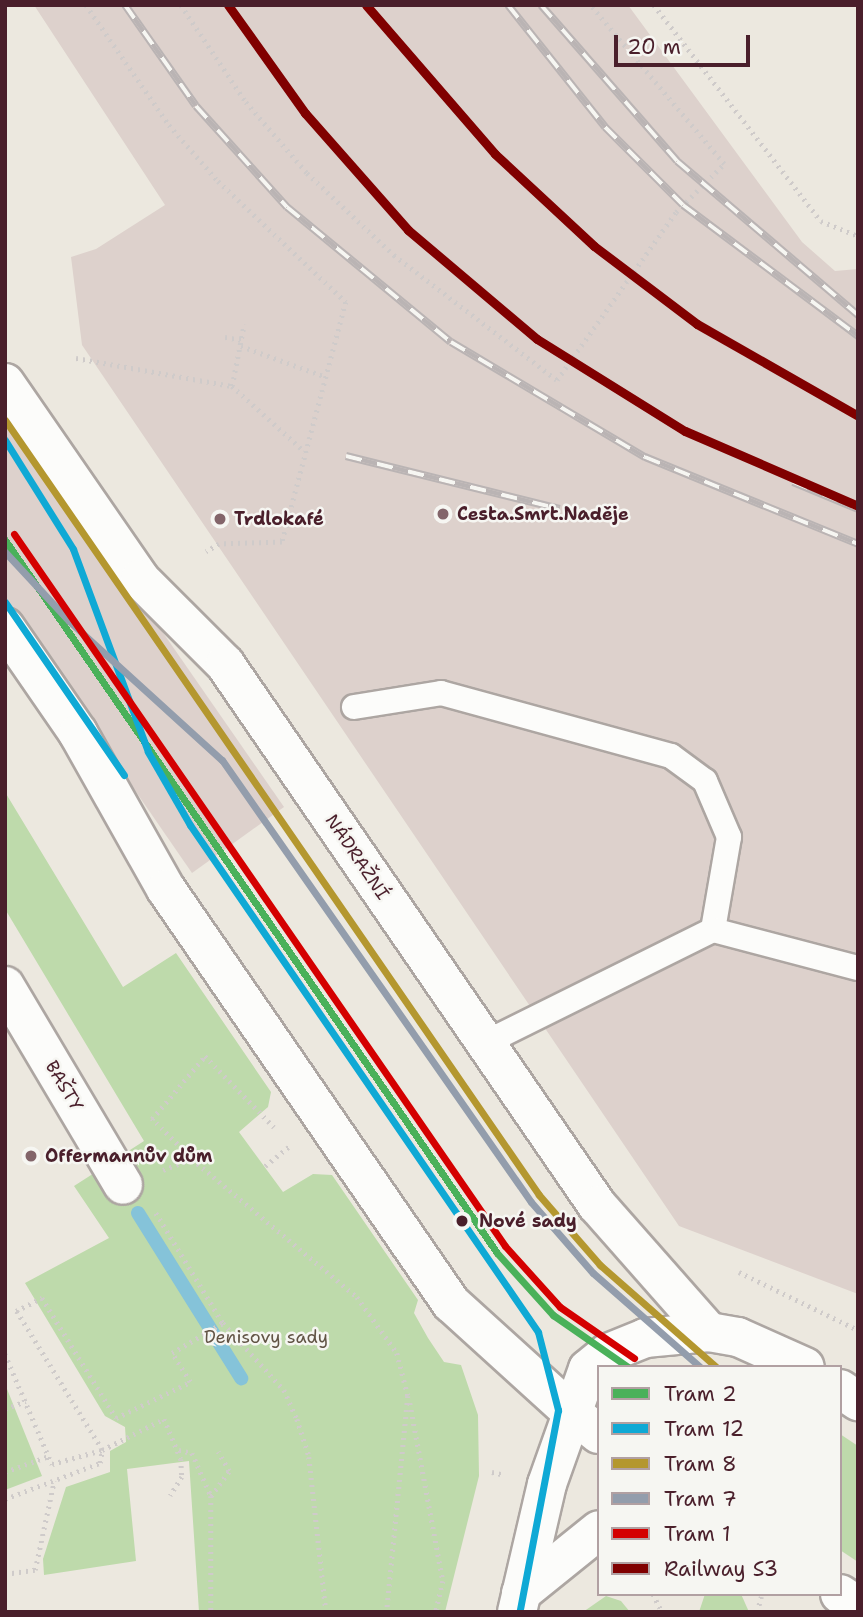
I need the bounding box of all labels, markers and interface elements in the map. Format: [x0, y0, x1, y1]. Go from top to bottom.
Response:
scale bar [618, 21, 754, 65]
text: 20 m [627, 33, 681, 61]
place label: Cesta.Smrt.Naděje [457, 503, 629, 525]
marker: Cesta.Smrt.Naděje [435, 506, 451, 522]
place label: Trdlokafé [234, 508, 324, 530]
marker: Trdlokafé [212, 511, 228, 527]
street label: NÁDRAŽNÍ [321, 810, 393, 904]
street label: BAŠTY [40, 1057, 88, 1115]
place label: Offermannův dům [45, 1145, 212, 1167]
marker: Offermannův dům [23, 1148, 39, 1164]
marker: Nové sady [451, 1210, 473, 1232]
place label: Nové sady [479, 1210, 577, 1232]
park label: Denisovy sady [204, 1326, 328, 1348]
legend [597, 1365, 842, 1596]
text: Tram 2 [664, 1380, 737, 1408]
text: Tram 12 [664, 1415, 744, 1443]
text: Tram 8 [664, 1450, 737, 1478]
text: Tram 7 [664, 1485, 737, 1513]
text: Tram 1 [664, 1520, 731, 1548]
text: Railway S3 [664, 1555, 778, 1583]

